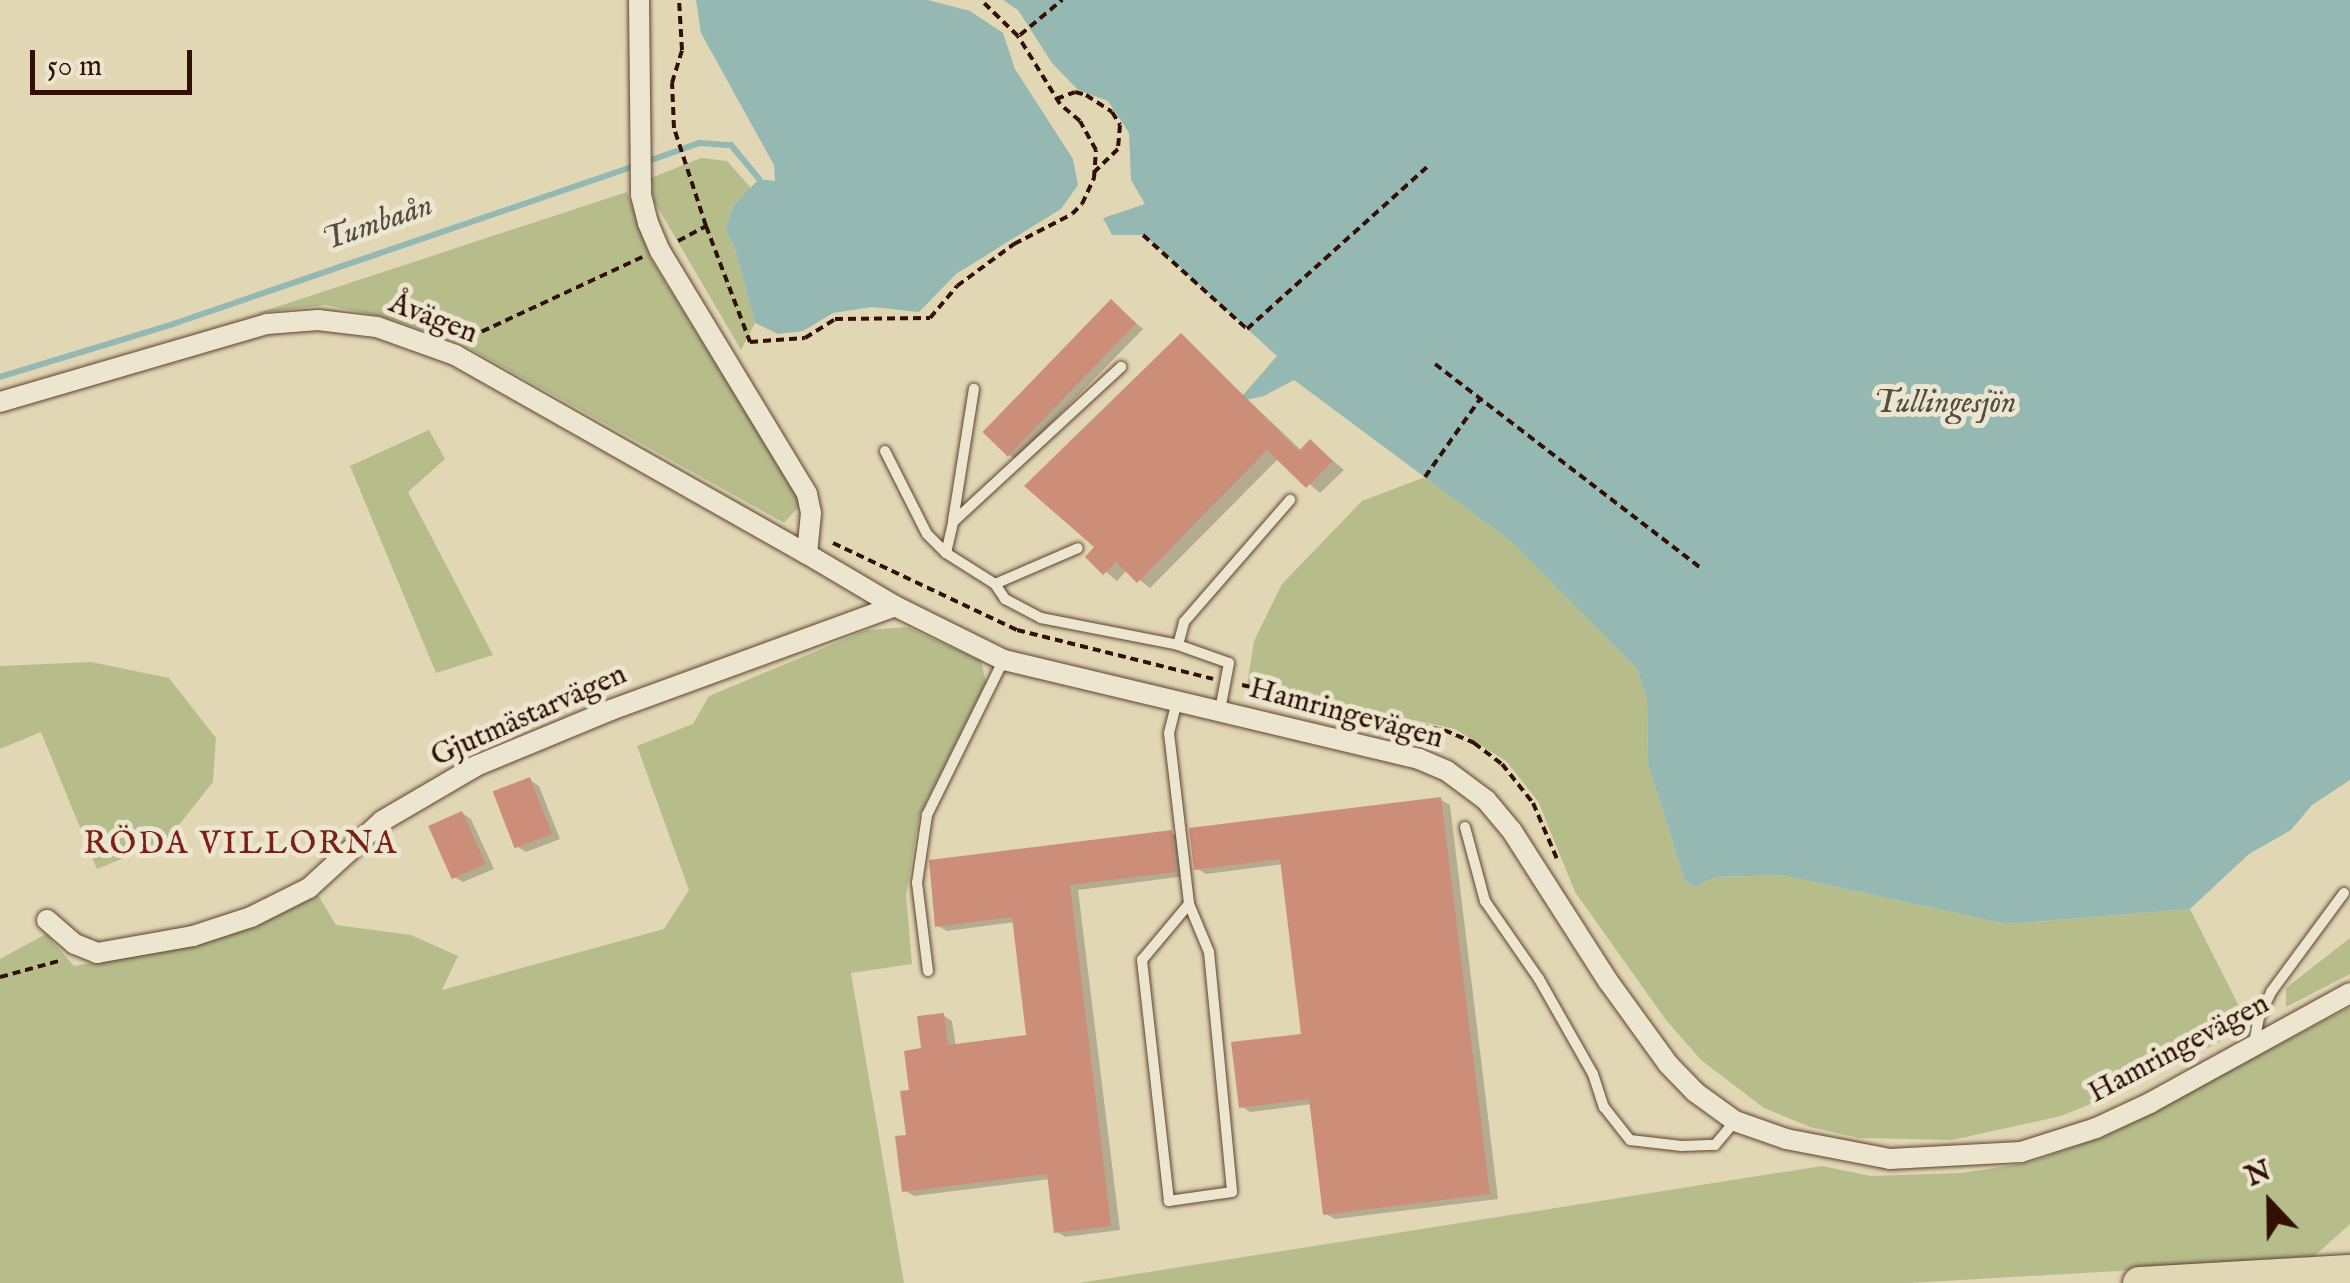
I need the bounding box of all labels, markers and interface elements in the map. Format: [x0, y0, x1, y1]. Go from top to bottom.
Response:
scale bar [35, 30, 198, 92]
text: 50 m [47, 48, 102, 86]
water label: Tumbaån [318, 187, 438, 261]
street label: Åvägen [384, 286, 482, 352]
water label: Tullingesjön [1874, 385, 2016, 423]
street label: Gjutmästarvägen [426, 657, 632, 775]
street label: Hamringevägen [1245, 671, 1447, 757]
district label: RÖDA VILLORNA [83, 826, 399, 864]
street label: Hamringevägen [2083, 986, 2275, 1112]
north arrow [2220, 1153, 2320, 1253]
text: N [2241, 1154, 2276, 1195]

